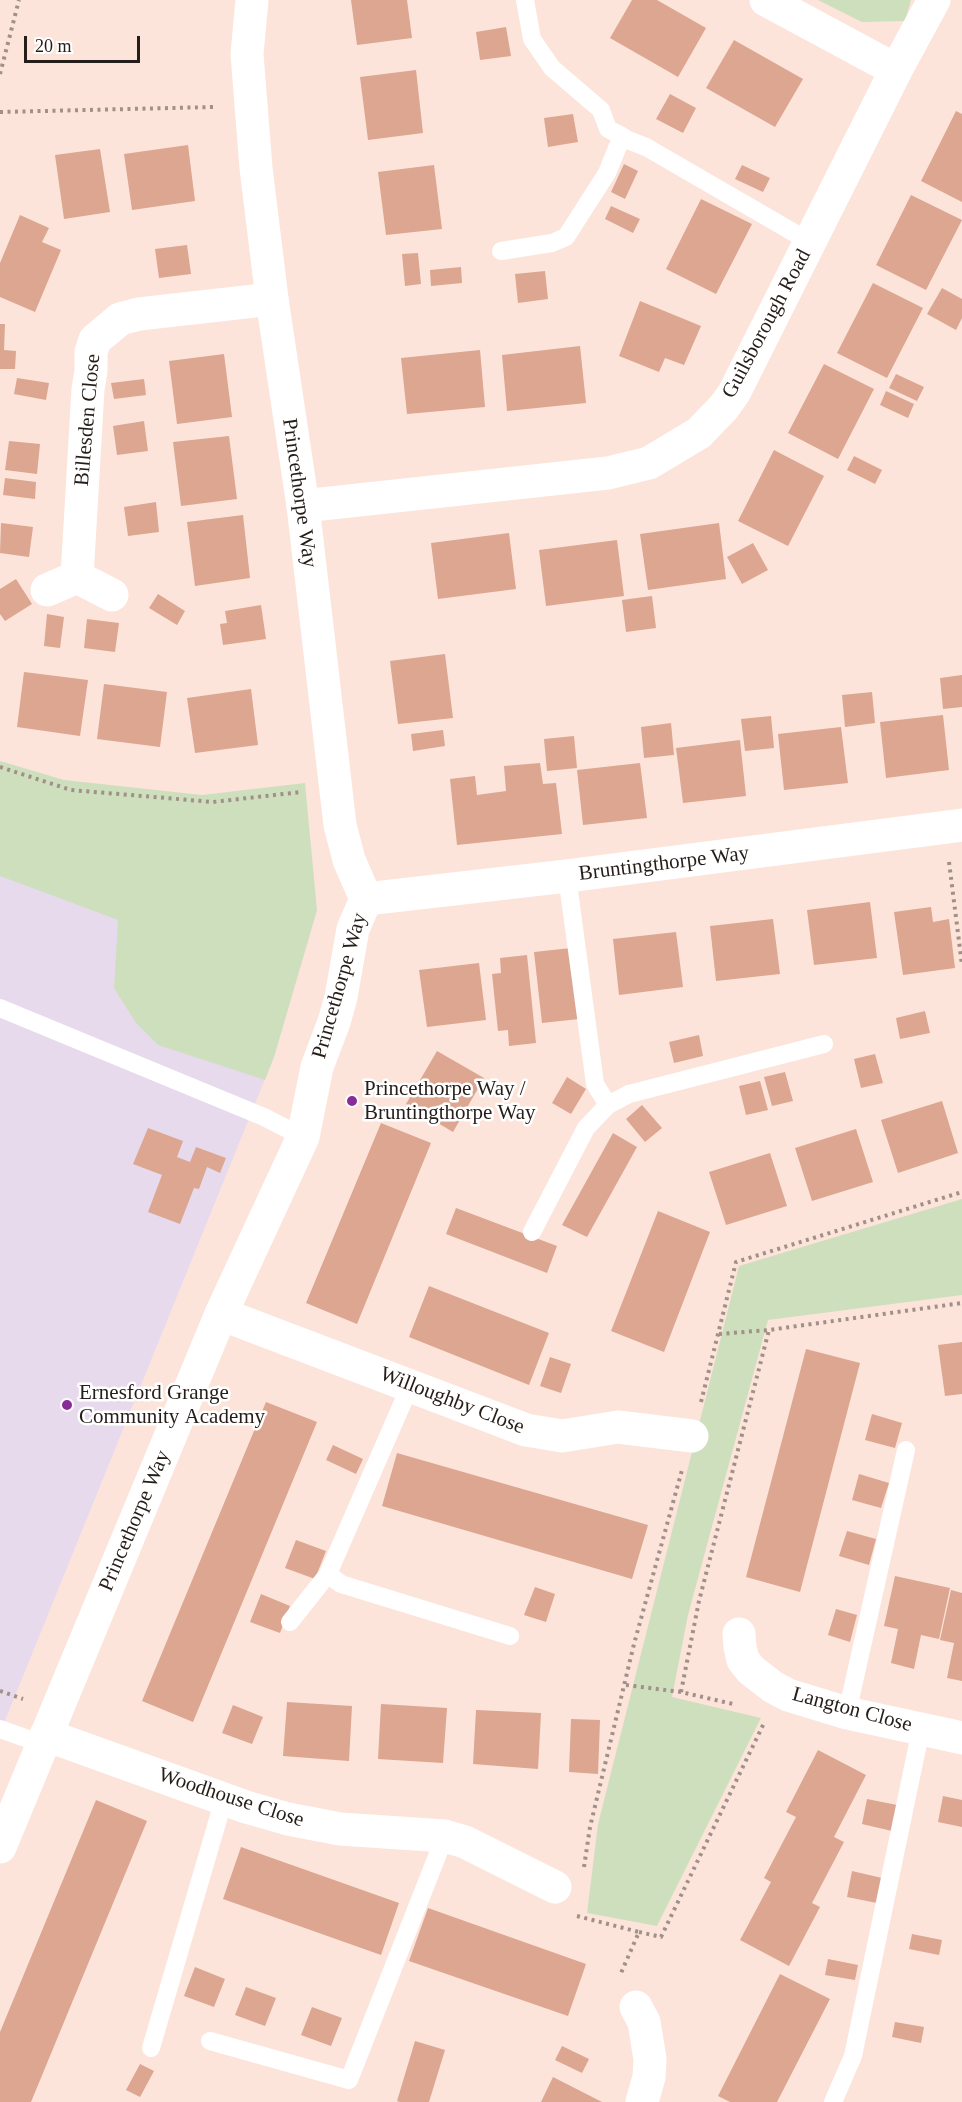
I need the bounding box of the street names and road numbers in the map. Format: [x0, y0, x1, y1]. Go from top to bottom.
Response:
street label: Guilsborough Road [717, 245, 817, 403]
street label: Billesden Close [70, 353, 106, 487]
street label: Princethorpe Way [276, 417, 322, 569]
street label: Bruntingthorpe Way [577, 841, 751, 887]
street label: Princethorpe Way [307, 910, 373, 1062]
street label: Willoughby Close [376, 1362, 528, 1440]
street label: Princethorpe Way [94, 1447, 176, 1595]
street label: Langton Close [789, 1682, 915, 1738]
street label: Woodhouse Close [155, 1763, 307, 1833]

